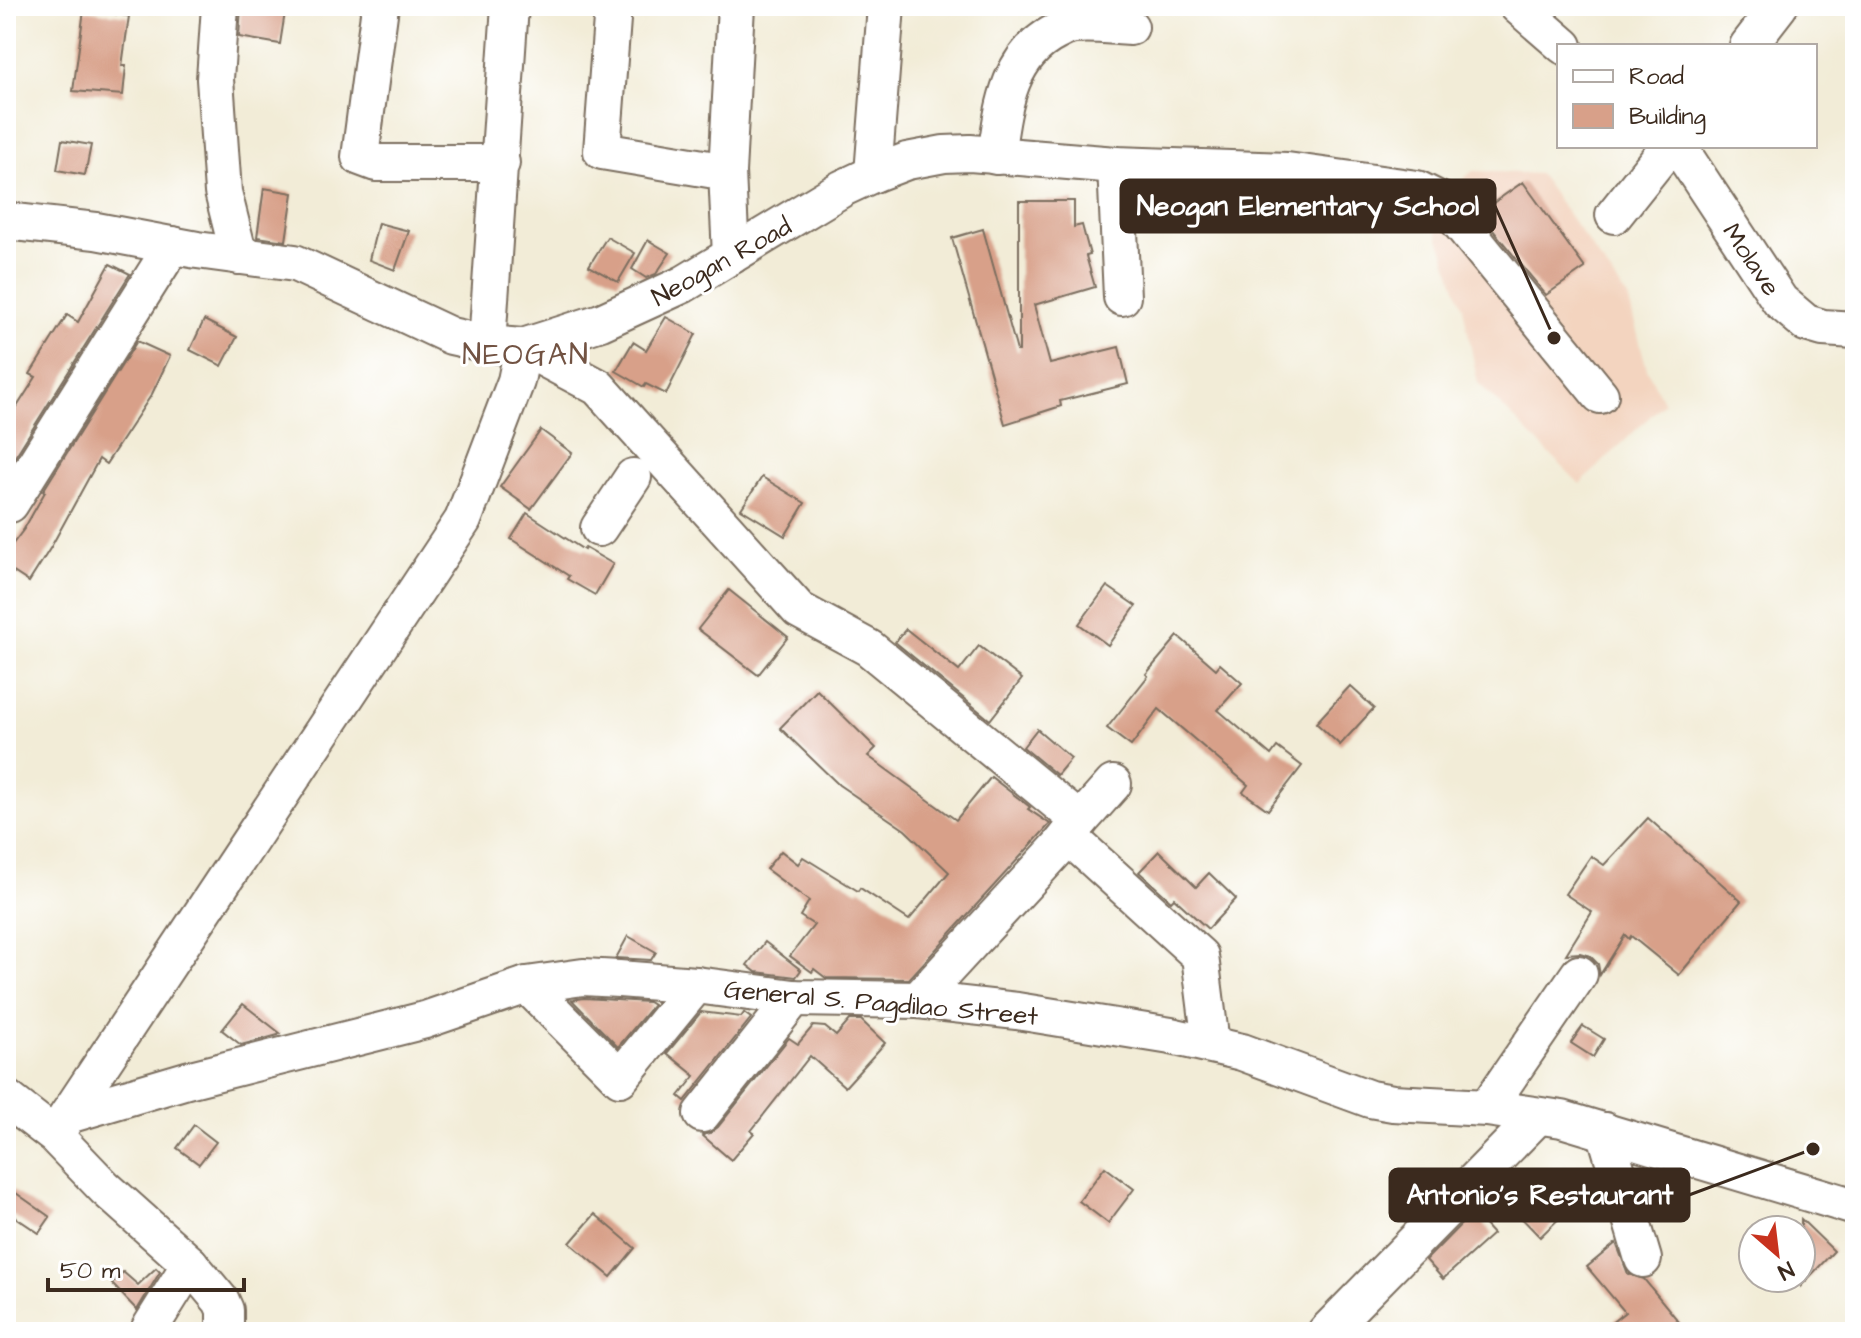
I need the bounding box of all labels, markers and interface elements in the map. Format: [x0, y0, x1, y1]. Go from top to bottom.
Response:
legend [1557, 44, 1817, 148]
text: Road [1629, 60, 1684, 94]
text: Building [1629, 100, 1706, 135]
callout: Neogan Elementary School [1121, 180, 1495, 232]
text: Neogan Elementary School [1137, 187, 1479, 229]
street label: Neogan Road [645, 209, 799, 317]
street label: Molave [1714, 216, 1789, 303]
district label: NEOGAN [462, 334, 590, 376]
street label: General S. Pagdilao Street [722, 971, 1040, 1037]
callout: Antonio's Restaurant [1390, 1169, 1689, 1221]
text: Antonio's Restaurant [1407, 1176, 1674, 1215]
north arrow [1737, 1214, 1817, 1294]
scale bar [48, 1242, 244, 1292]
text: N [1772, 1253, 1799, 1287]
text: 50 m [60, 1254, 121, 1288]

